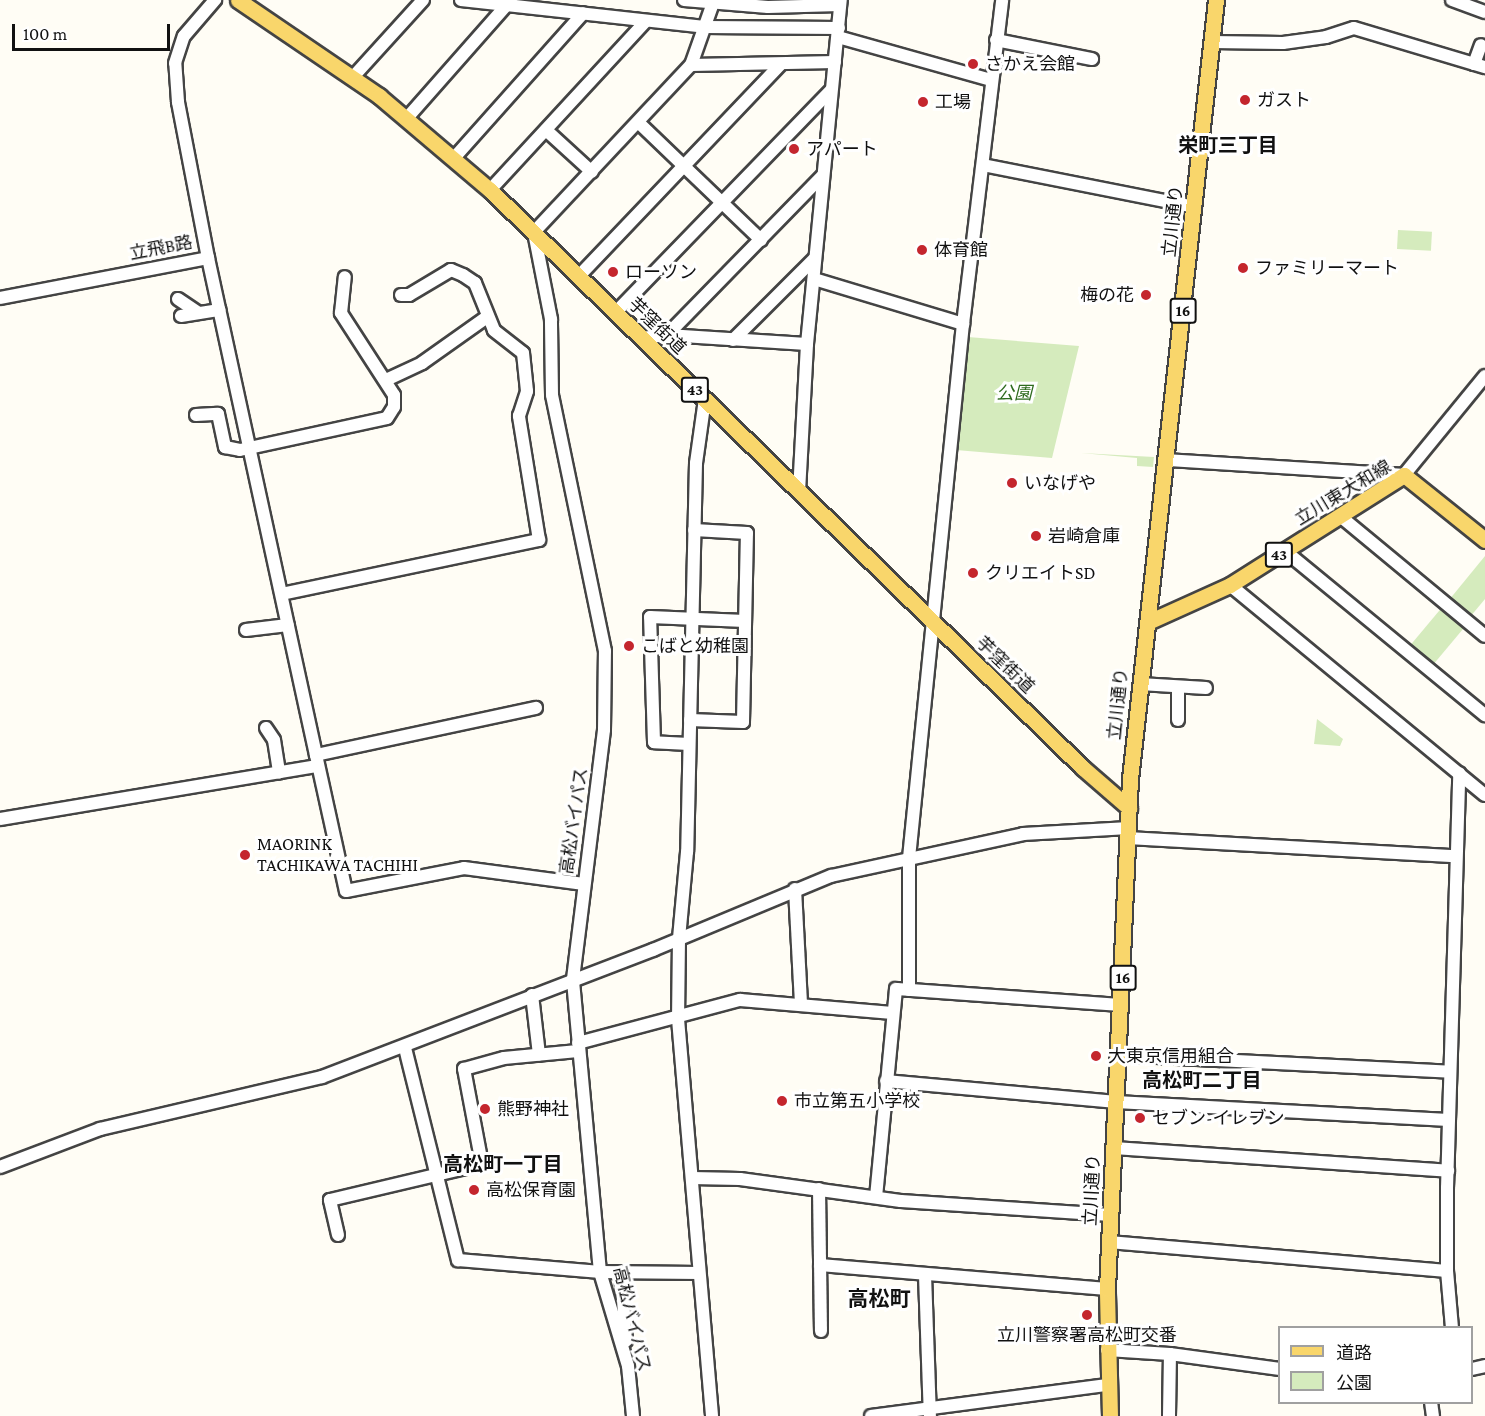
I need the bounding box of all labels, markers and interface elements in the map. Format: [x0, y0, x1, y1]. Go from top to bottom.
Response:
scale bar [15, 12, 172, 50]
text: 100 m [23, 24, 67, 44]
place label: さかえ会館 [985, 53, 1075, 75]
marker: さかえ会館 [966, 57, 980, 71]
place label: ガスト [1257, 89, 1311, 111]
place label: 工場 [935, 91, 971, 113]
marker: ガスト [1238, 93, 1252, 107]
marker: 工場 [916, 95, 930, 109]
district label: 栄町三丁目 [1178, 133, 1278, 157]
place label: アパート [806, 138, 878, 160]
marker: アパート [787, 142, 801, 156]
street label: 立川通り [1158, 184, 1188, 258]
street label: 立飛B路 [128, 231, 194, 265]
place label: 体育館 [934, 239, 988, 261]
marker: 体育館 [915, 243, 929, 257]
place label: ファミリーマート [1255, 257, 1399, 279]
place label: ローソン [625, 261, 697, 283]
marker: ファミリーマート [1236, 261, 1250, 275]
marker: ローソン [606, 265, 620, 279]
place label: 梅の花 [1080, 284, 1134, 306]
marker: 梅の花 [1139, 288, 1153, 302]
street label: 芋窪街道 [624, 293, 690, 359]
road number: 16 [1170, 298, 1196, 324]
road number: 43 [680, 377, 710, 403]
park label: 公園 [996, 382, 1032, 404]
street label: 立川東大和線 [1291, 456, 1395, 530]
place label: いなげや [1024, 472, 1096, 494]
marker: いなげや [1005, 476, 1019, 490]
place label: 岩崎倉庫 [1048, 525, 1120, 547]
marker: 岩崎倉庫 [1029, 529, 1043, 543]
road number: 43 [1264, 542, 1294, 568]
place label: クリエイトSD [985, 562, 1095, 584]
marker: クリエイトSD [966, 566, 980, 580]
street label: 芋窪街道 [972, 632, 1038, 698]
place label: こばと幼稚園 [641, 635, 749, 657]
marker: こばと幼稚園 [622, 639, 636, 653]
street label: 立川通り [1103, 667, 1133, 741]
street label: 高松バイパス [556, 766, 592, 876]
place label: MAORINK TACHIKAWA TACHIHI [257, 834, 418, 876]
marker: MAORINK TACHIKAWA TACHIHI [238, 848, 252, 862]
road number: 16 [1110, 965, 1136, 991]
place label: 大東京信用組合 [1108, 1045, 1234, 1067]
marker: 大東京信用組合 [1089, 1049, 1103, 1063]
district label: 高松町二丁目 [1142, 1068, 1262, 1092]
place label: 市立第五小学校 [794, 1090, 920, 1112]
marker: 市立第五小学校 [775, 1094, 789, 1108]
place label: 熊野神社 [497, 1098, 569, 1120]
marker: 熊野神社 [478, 1102, 492, 1116]
place label: セブン-イレブン [1152, 1107, 1285, 1129]
marker: セブン-イレブン [1133, 1111, 1147, 1125]
district label: 高松町一丁目 [443, 1152, 563, 1176]
street label: 立川通り [1079, 1153, 1105, 1227]
place label: 高松保育園 [486, 1179, 576, 1201]
marker: 高松保育園 [467, 1183, 481, 1197]
street label: 高松バイパス [608, 1264, 656, 1374]
district label: 高松町 [848, 1286, 910, 1312]
marker: 立川警察署高松町交番 [1080, 1308, 1094, 1322]
place label: 立川警察署高松町交番 [997, 1324, 1177, 1346]
legend [1278, 1326, 1473, 1404]
text: 道路 [1336, 1343, 1372, 1363]
text: 公園 [1336, 1373, 1372, 1393]

